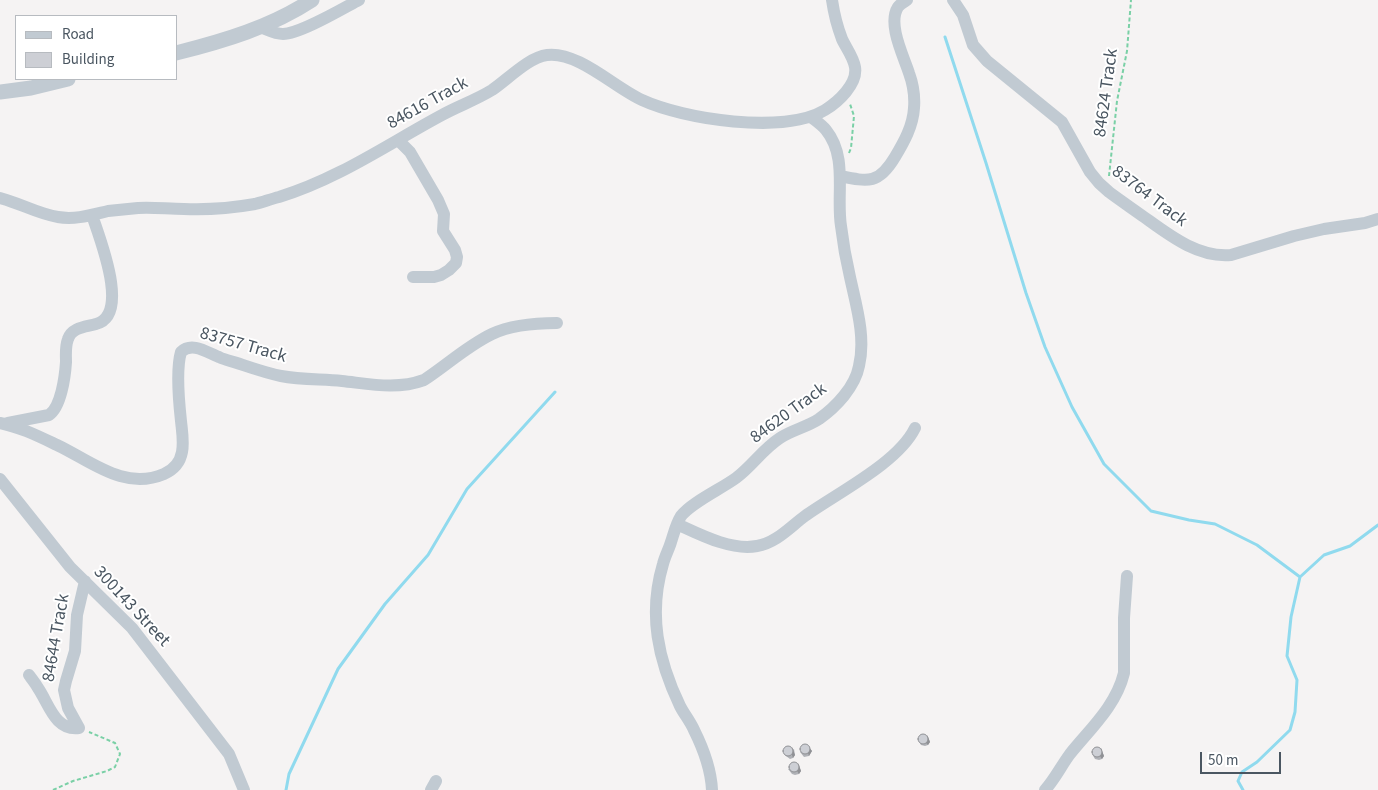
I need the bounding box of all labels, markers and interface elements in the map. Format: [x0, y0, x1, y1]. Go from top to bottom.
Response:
legend [15, 15, 178, 80]
text: Road [62, 24, 94, 45]
street label: 84624 Track [1090, 47, 1124, 139]
text: Building [62, 49, 114, 70]
street label: 84616 Track [384, 73, 472, 135]
street label: 83764 Track [1107, 162, 1191, 232]
street label: 83757 Track [197, 323, 289, 369]
street label: 84620 Track [747, 379, 831, 449]
street label: 300143 Street [88, 562, 174, 652]
street label: 84644 Track [39, 592, 75, 684]
scale bar [1203, 742, 1284, 774]
text: 50 m [1208, 750, 1238, 771]

